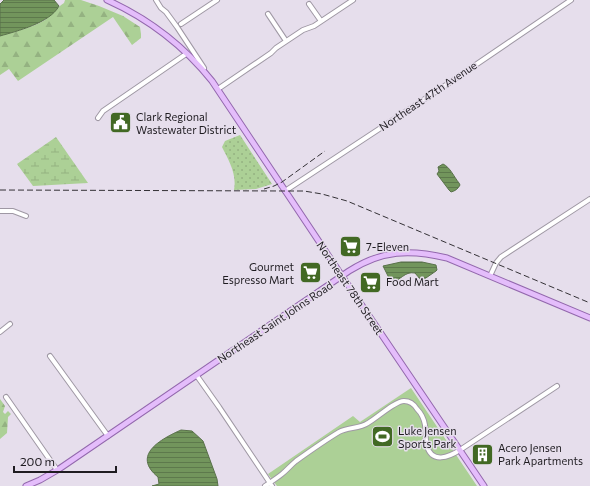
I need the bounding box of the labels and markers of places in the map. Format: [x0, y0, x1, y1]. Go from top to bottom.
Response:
public building icon: Clark Regional Wastewater District [108, 110, 134, 136]
place label: Clark Regional Wastewater District [136, 110, 237, 136]
supermarket icon: 7-Eleven [337, 234, 363, 260]
place label: 7-Eleven [366, 240, 409, 253]
place label: Gourmet Espresso Mart [222, 260, 294, 286]
supermarket icon: Gourmet Espresso Mart [297, 260, 323, 286]
supermarket icon: Food Mart [357, 269, 383, 295]
place label: Food Mart [386, 275, 439, 288]
sports icon: Luke Jensen Sports Park [370, 424, 396, 450]
place label: Luke Jensen Sports Park [398, 424, 457, 450]
building icon: Acero Jensen Park Apartments [469, 441, 495, 467]
place label: Acero Jensen Park Apartments [498, 441, 583, 467]

